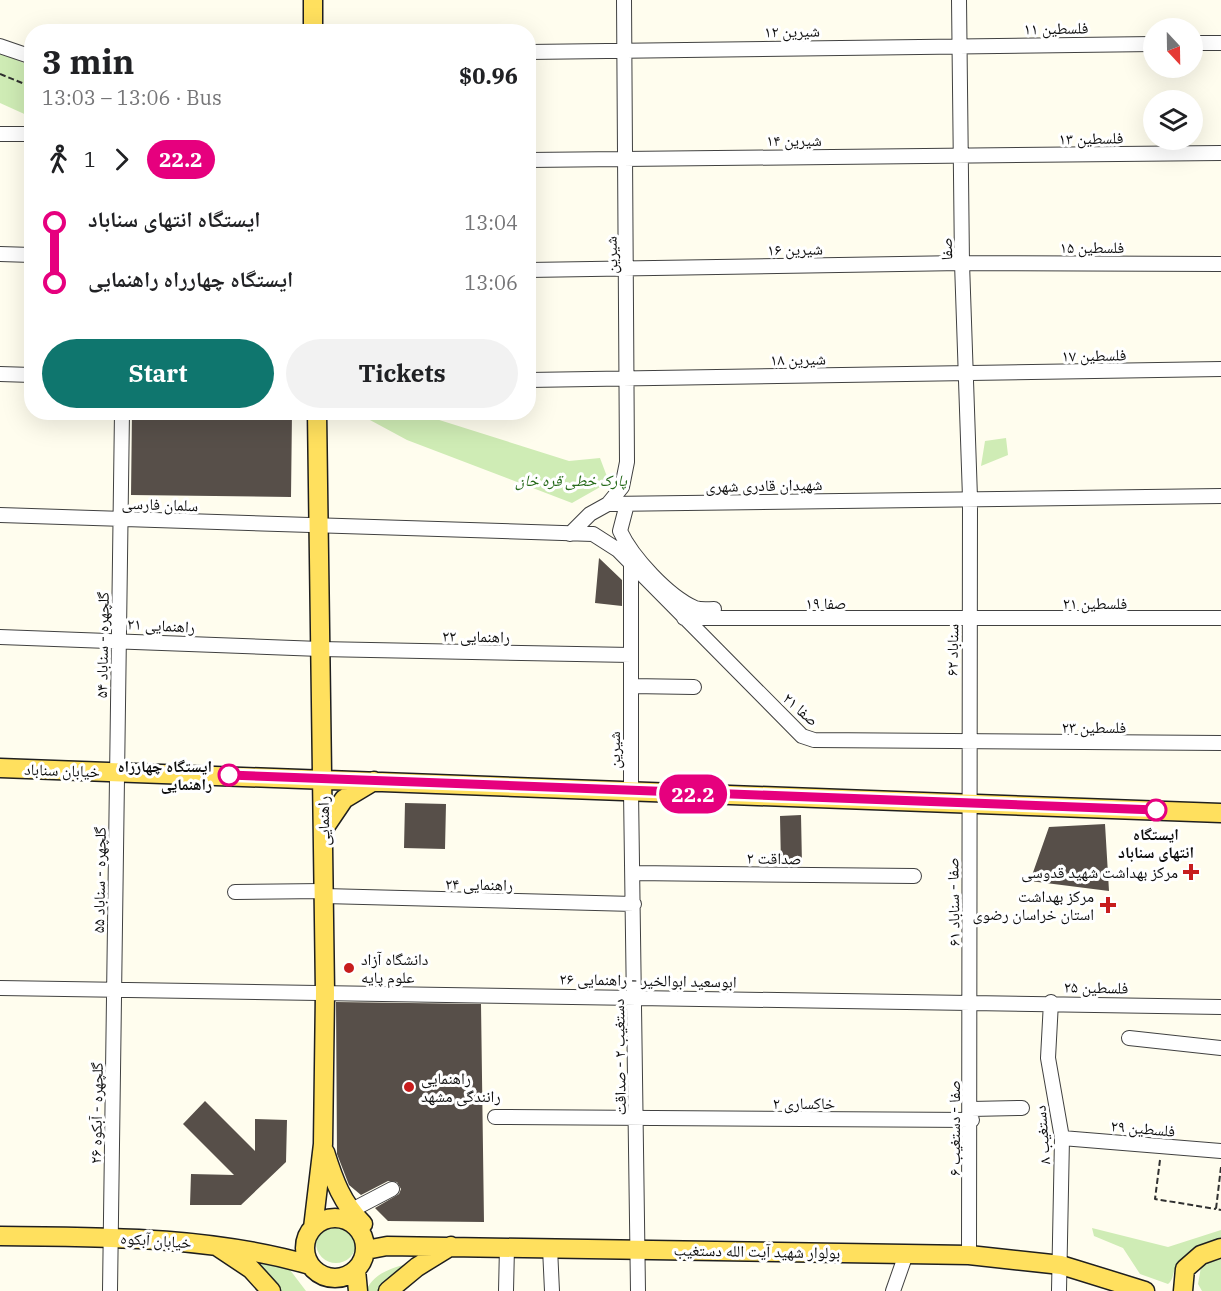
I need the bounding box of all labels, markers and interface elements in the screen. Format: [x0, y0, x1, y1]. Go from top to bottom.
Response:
street label: فلسطین ۱۱ [1024, 17, 1088, 40]
north arrow [1143, 18, 1203, 78]
map controls [1143, 18, 1203, 150]
street label: شیرین ۱۲ [764, 21, 820, 42]
text: 3 min [42, 40, 134, 83]
text: $0.96 [459, 61, 518, 90]
text: 13:03 – 13:06 · Bus [42, 84, 222, 111]
button: layers [1143, 90, 1203, 150]
street label: فلسطین ۱۳ [1059, 127, 1123, 150]
street label: شیرین ۱۴ [766, 130, 822, 151]
icon: walk [42, 143, 75, 176]
icon: forward [105, 143, 138, 176]
text: 22.2 [159, 145, 203, 173]
text: 1 [84, 146, 96, 173]
text: ايستگاه انتهای سناباد [88, 204, 261, 233]
text: 13:04 [464, 209, 518, 236]
street label: شیرین [601, 236, 622, 274]
street label: صفا [936, 237, 956, 261]
street label: فلسطین ۱۵ [1060, 237, 1124, 258]
street label: شیرین ۱۶ [767, 239, 823, 260]
text: ایستگاه چهارراه راهنمایی [88, 264, 293, 293]
text: 13:06 [464, 269, 518, 296]
button: Start [42, 339, 274, 408]
button: Tickets [286, 339, 518, 408]
street label: فلسطین ۱۷ [1062, 344, 1126, 367]
street label: شیرین ۱۸ [770, 349, 826, 370]
park label: پارک خطی قره خان [515, 470, 628, 491]
street label: شهیدان قادری شهری [705, 474, 823, 497]
street label: سلمان فارسی [121, 493, 199, 516]
street label: گلچهره - سناباد ۵۴ [91, 591, 113, 698]
street label: صفا ۱۹ [806, 593, 846, 613]
street label: فلسطین ۲۱ [1063, 593, 1127, 614]
street label: راهنمایی ۲۱ [126, 613, 195, 638]
street label: سناباد ۶۲ [942, 624, 962, 676]
street label: راهنمایی ۲۲ [442, 625, 510, 648]
street label: صفا ۲۱ [779, 688, 823, 730]
street label: فلسطین ۲۳ [1062, 717, 1126, 738]
street label: شیرین [604, 731, 625, 769]
place label: ایستگاه چهارراه راهنمایی [118, 756, 212, 794]
street label: خیابان سناباد [24, 759, 100, 782]
marker: ایستگاه چهارراه راهنمایی [218, 764, 240, 786]
line badge: 22.2 [651, 774, 735, 814]
text: 22.2 [671, 780, 715, 808]
street label: راهنمایی [313, 796, 334, 846]
marker: ايستگاه انتهای سناباد [1145, 799, 1167, 821]
place label: ايستگاه انتهای سناباد [1118, 824, 1194, 862]
street label: گلچهره - سناباد ۵۵ [88, 826, 110, 933]
street label: صداقت ۲ [746, 848, 802, 868]
street label: صفا - سناباد ۶۱ [942, 857, 964, 947]
place label: مرکز بهداشت شهید قدوسی [1021, 862, 1178, 883]
marker: مرکز بهداشت شهید قدوسی [1182, 863, 1200, 881]
street label: راهنمایی ۲۴ [445, 873, 513, 896]
place label: مرکز بهداشت استان خراسان رضوی [973, 886, 1094, 925]
marker: مرکز بهداشت استان خراسان رضوی [1099, 896, 1117, 914]
place label: دانشگاه آزاد علوم پایه [361, 949, 429, 988]
marker: دانشگاه آزاد علوم پایه [342, 961, 356, 975]
street label: ابوسعید ابوالخیر - راهنمایی ۲۶ [559, 968, 737, 993]
street label: فلسطین ۲۵ [1064, 976, 1128, 999]
street label: دستغیب ۲ - صداقت [608, 998, 630, 1116]
street label: گلچهره - آبکوه ۲۶ [85, 1062, 107, 1164]
place label: راهنمایی رانندگی مشهد [421, 1068, 501, 1107]
marker: راهنمایی رانندگی مشهد [402, 1080, 416, 1094]
street label: صفا - دستغیب ۶ [944, 1080, 964, 1176]
street label: خاکساری ۲ [773, 1093, 835, 1114]
street label: دستغیب ۸ [1029, 1105, 1055, 1165]
street label: فلسطین ۲۹ [1110, 1115, 1176, 1142]
street label: خیابان آبکوه [120, 1228, 192, 1253]
street label: بولوار شهید آیت الله دستغیب [674, 1240, 840, 1262]

